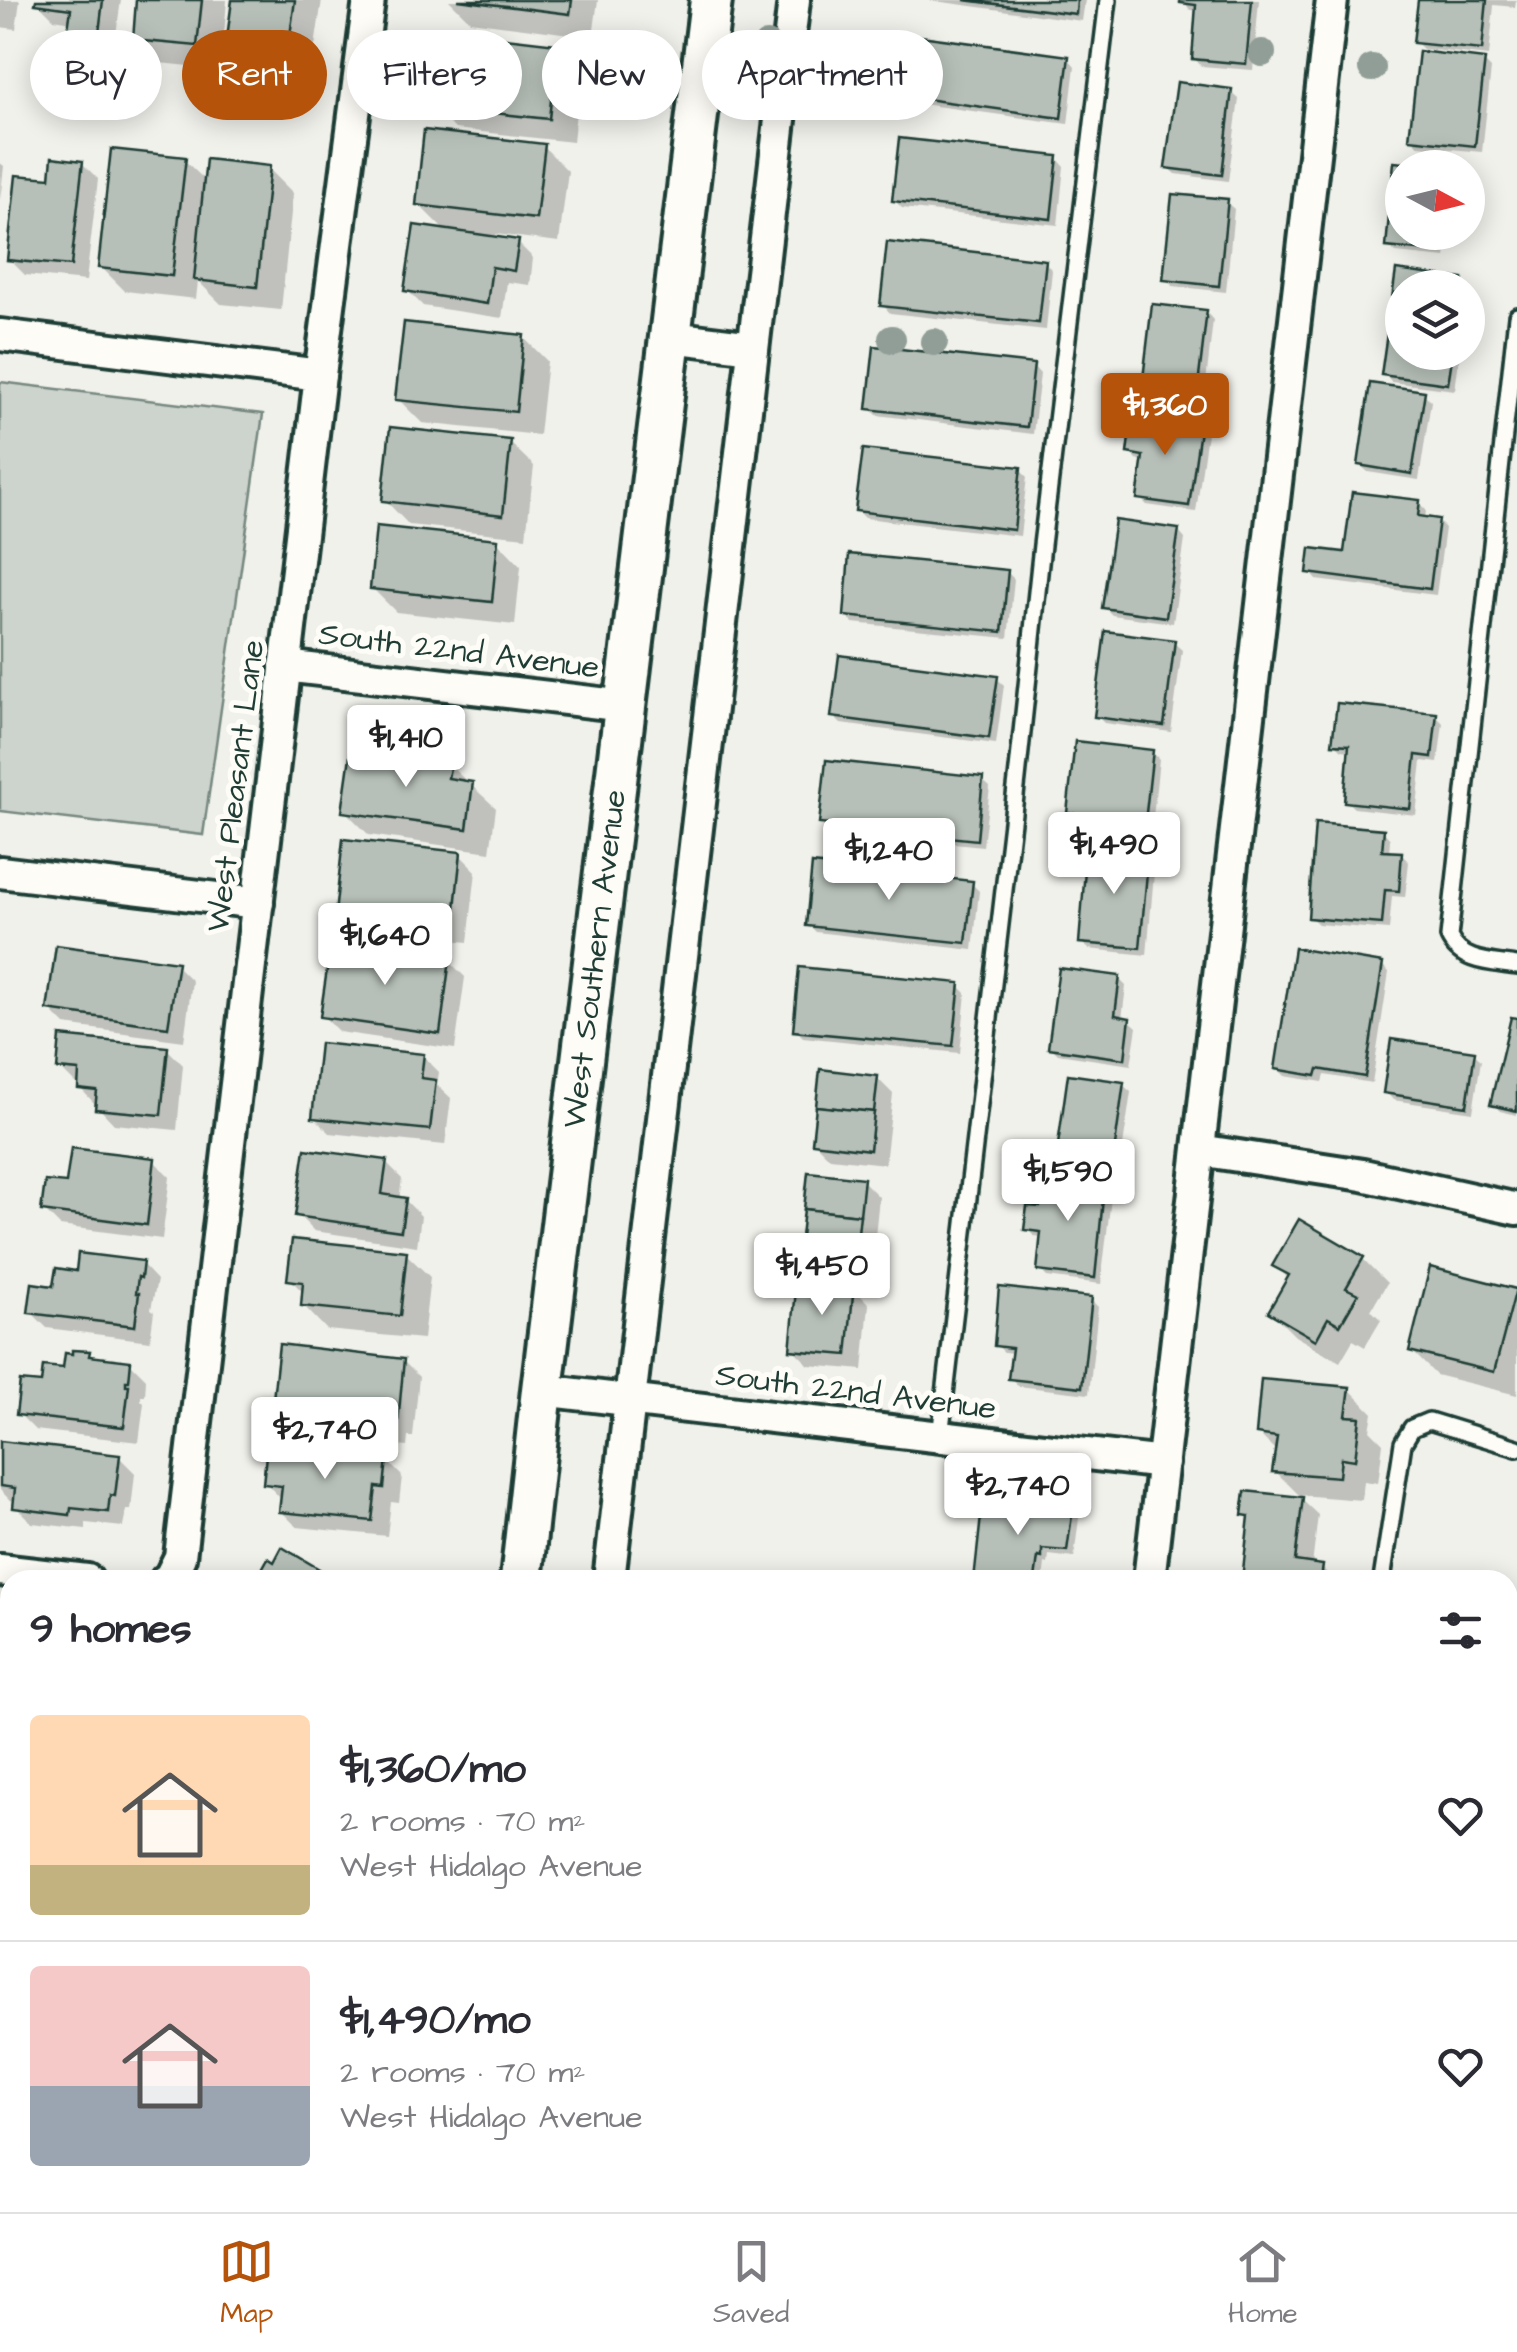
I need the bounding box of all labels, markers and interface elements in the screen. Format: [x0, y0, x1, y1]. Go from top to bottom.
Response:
chip: Buy [30, 30, 162, 120]
chip: Rent [182, 30, 327, 120]
chip: Filters [347, 30, 522, 120]
chip: New [542, 30, 682, 120]
chip: Apartment [702, 30, 943, 120]
north arrow [1385, 150, 1485, 250]
map controls [1385, 150, 1485, 370]
button: layers [1385, 270, 1485, 370]
pin: $1,360 [1084, 373, 1246, 458]
text: $1,360 [1123, 383, 1207, 428]
street label: South 22nd Avenue [316, 611, 602, 691]
street label: West Pleasant Lane [196, 637, 276, 935]
pin: $1,410 [325, 705, 487, 790]
text: $1,410 [369, 715, 443, 760]
street label: West Southern Avenue [552, 787, 638, 1131]
pin: $1,490 [1033, 812, 1195, 897]
pin: $1,240 [808, 818, 970, 903]
text: $1,490 [1070, 822, 1158, 867]
text: $1,240 [845, 828, 933, 873]
pin: $1,640 [304, 903, 466, 988]
text: $1,640 [340, 913, 430, 958]
pin: $1,590 [987, 1139, 1149, 1224]
text: $1,590 [1024, 1149, 1112, 1194]
pin: $1,450 [741, 1233, 903, 1318]
text: $1,450 [776, 1243, 868, 1288]
street label: South 22nd Avenue [713, 1352, 999, 1432]
pin: $2,740 [244, 1397, 406, 1482]
text: $2,740 [273, 1407, 377, 1452]
pin: $2,740 [937, 1453, 1099, 1538]
text: $2,740 [966, 1463, 1070, 1508]
text: 9 homes [30, 1601, 192, 1659]
icon: filters [1433, 1603, 1488, 1658]
text: $1,360/mo [340, 1741, 526, 1799]
icon: home [110, 1755, 230, 1875]
icon: heart [1433, 1788, 1488, 1843]
text: 2 rooms · 70 m² [340, 1799, 585, 1844]
text: West Hidalgo Avenue [340, 1844, 642, 1889]
text: $1,490/mo [340, 1992, 531, 2050]
icon: home [110, 2006, 230, 2126]
icon: heart [1433, 2039, 1488, 2094]
text: 2 rooms · 70 m² [340, 2050, 585, 2095]
text: West Hidalgo Avenue [340, 2095, 642, 2140]
tab: Map [219, 2234, 274, 2333]
tab: Saved [713, 2234, 789, 2333]
tab: Home [1228, 2234, 1298, 2333]

